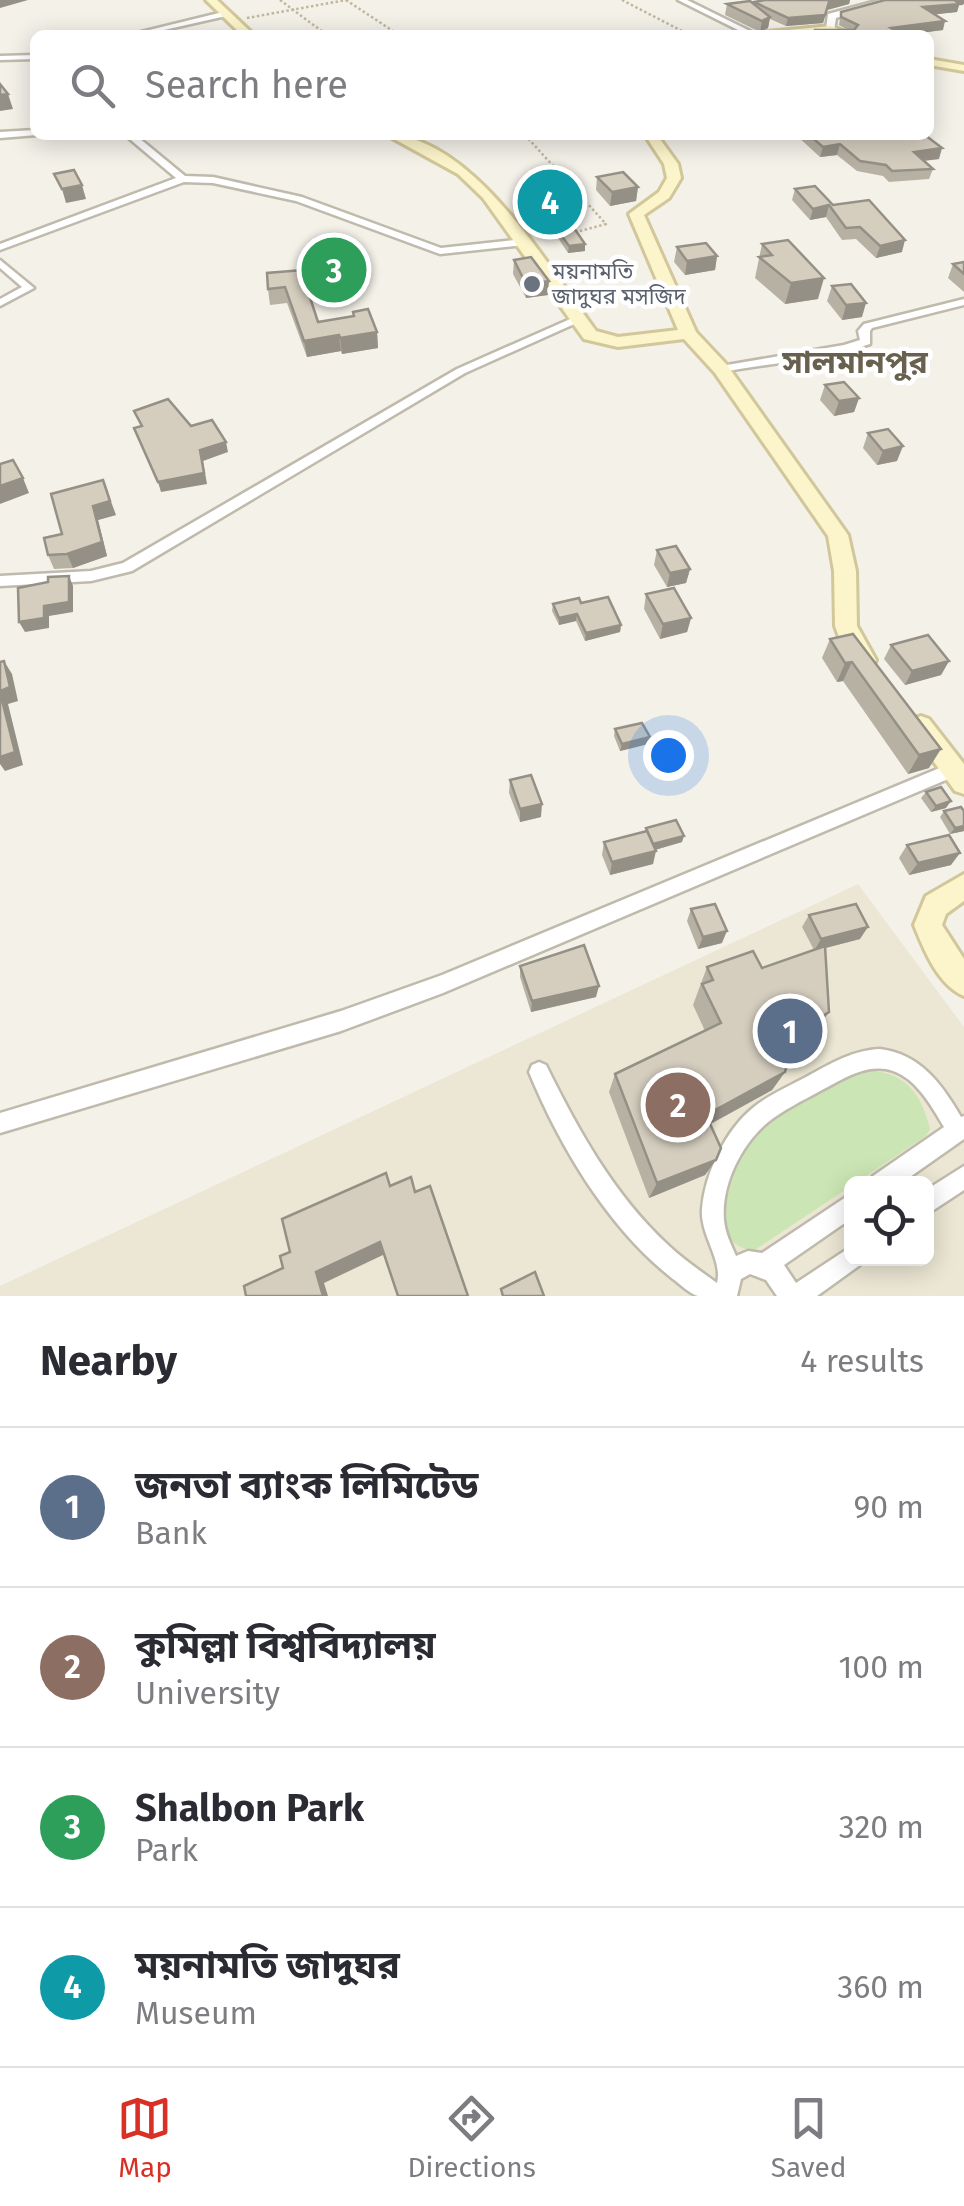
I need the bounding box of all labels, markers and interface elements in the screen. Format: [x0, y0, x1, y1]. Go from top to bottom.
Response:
search box [30, 30, 934, 140]
icon: search [65, 58, 120, 113]
text: Search here [145, 62, 348, 108]
pin: 4 [518, 164, 582, 240]
pin: 3 [302, 232, 366, 308]
place label: ময়নামতি জাদুঘর মসজিদ [551, 258, 687, 310]
marker: ময়নামতি জাদুঘর মসজিদ [521, 273, 543, 295]
district label: সালমানপুর [781, 343, 929, 381]
your location [643, 730, 694, 781]
pin: 1 [758, 994, 822, 1068]
pin: 2 [646, 1068, 710, 1142]
map controls [844, 1176, 934, 1266]
button: locate [844, 1176, 934, 1266]
text: Nearby [40, 1336, 177, 1386]
text: 4 results [800, 1342, 924, 1380]
text: জনতা ব্যাংক লিমিটেড [135, 1462, 478, 1508]
text: 1 [65, 1488, 80, 1526]
text: 90 m [853, 1488, 924, 1526]
text: Bank [135, 1514, 207, 1552]
text: কুমিল্লা বিশ্ববিদ্যালয় [135, 1622, 436, 1668]
text: 2 [64, 1648, 81, 1686]
text: 100 m [839, 1648, 924, 1686]
text: University [135, 1674, 280, 1712]
text: Shalbon Park [135, 1785, 364, 1831]
text: 3 [64, 1808, 81, 1846]
text: 320 m [839, 1808, 924, 1846]
text: Park [135, 1831, 198, 1869]
text: ময়নামতি জাদুঘর [135, 1942, 400, 1988]
text: 4 [63, 1968, 82, 2006]
text: 360 m [837, 1968, 924, 2006]
text: Museum [135, 1994, 257, 2032]
tab: Map [117, 2091, 172, 2184]
tab: Directions [407, 2091, 536, 2184]
tab: Saved [771, 2091, 847, 2184]

